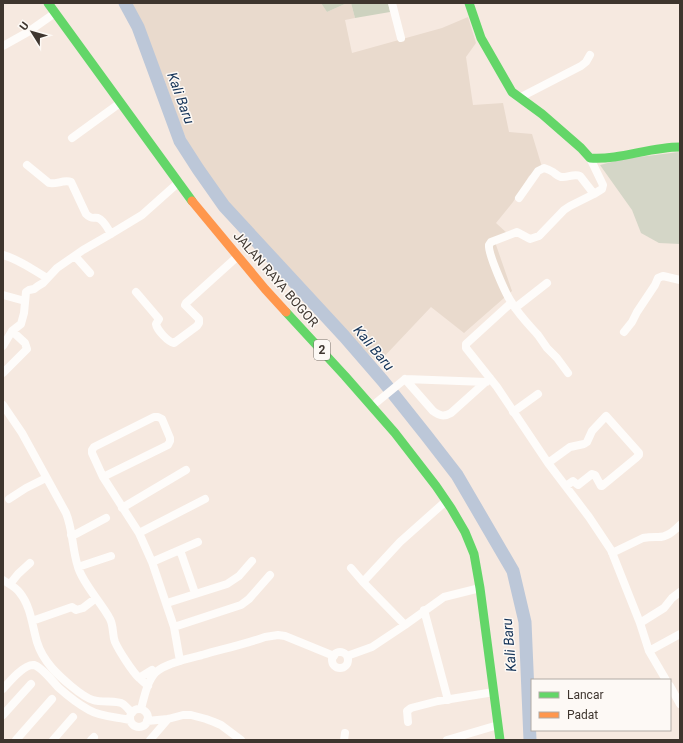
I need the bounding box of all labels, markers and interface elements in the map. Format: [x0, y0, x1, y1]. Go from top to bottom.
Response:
north arrow [12, 12, 52, 52]
text: U [17, 19, 32, 33]
water label: Kali Baru [164, 70, 198, 127]
street label: JALAN RAYA BOGOR [231, 228, 321, 330]
water label: Kali Baru [351, 322, 398, 374]
road number: 2 [314, 340, 330, 360]
water label: Kali Baru [499, 617, 519, 673]
legend [531, 679, 671, 731]
text: Lancar [567, 688, 604, 702]
text: Padat [567, 708, 598, 722]

